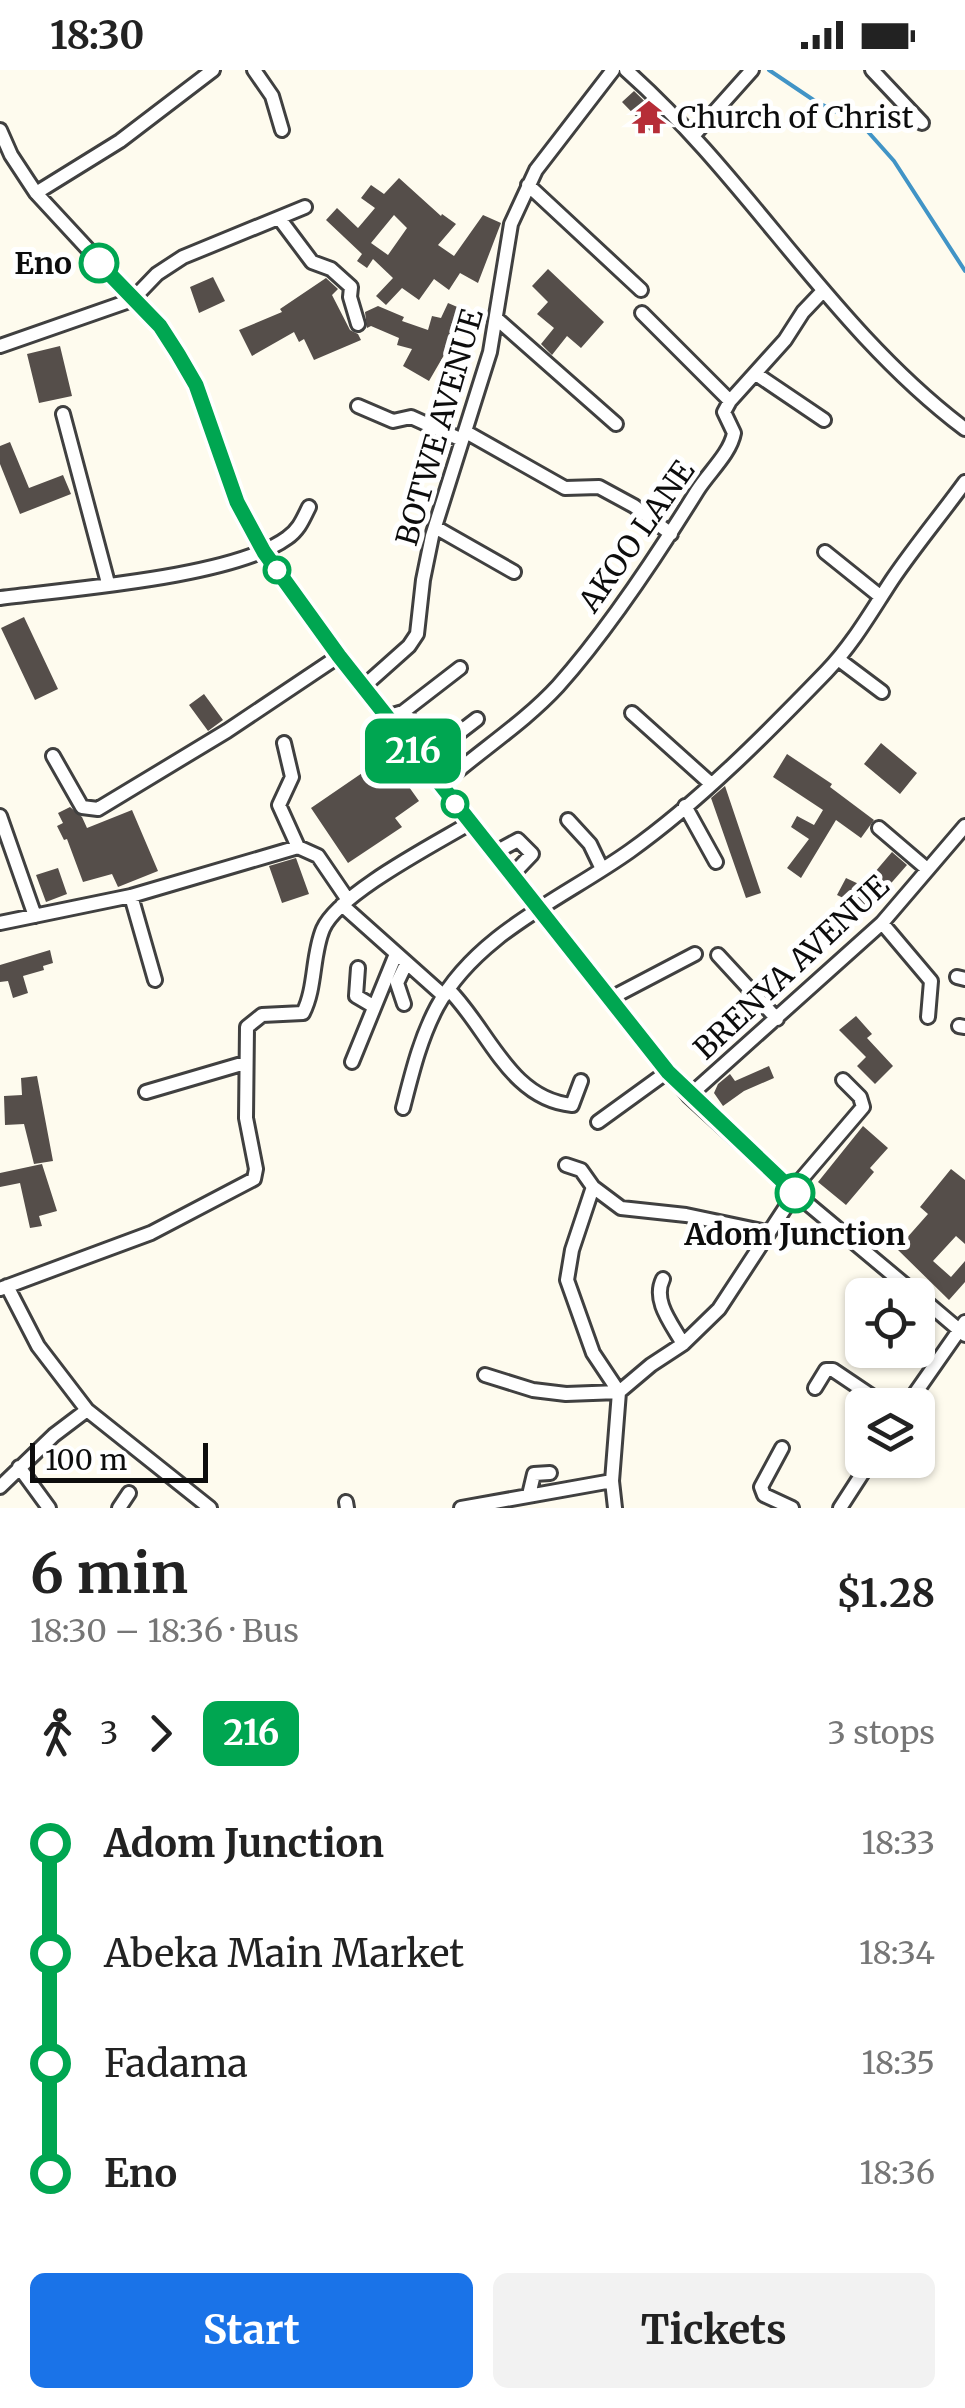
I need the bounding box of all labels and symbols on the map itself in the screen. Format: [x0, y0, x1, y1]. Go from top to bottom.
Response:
temple icon: Church of Christ [630, 98, 668, 136]
place label: Church of Christ [677, 98, 914, 136]
place label: Eno [14, 244, 72, 282]
marker: Eno [80, 244, 118, 282]
street label: BOTWE AVENUE [387, 304, 491, 550]
street label: AKOO LANE [569, 453, 702, 620]
unlabelled marker [264, 557, 290, 583]
line badge: 216 [356, 718, 470, 784]
unlabelled marker [442, 791, 468, 817]
street label: BRENYA AVENUE [686, 867, 896, 1067]
marker: Adom Junction [776, 1174, 814, 1212]
place label: Adom Junction [683, 1215, 906, 1253]
scale bar [30, 1438, 208, 1482]

